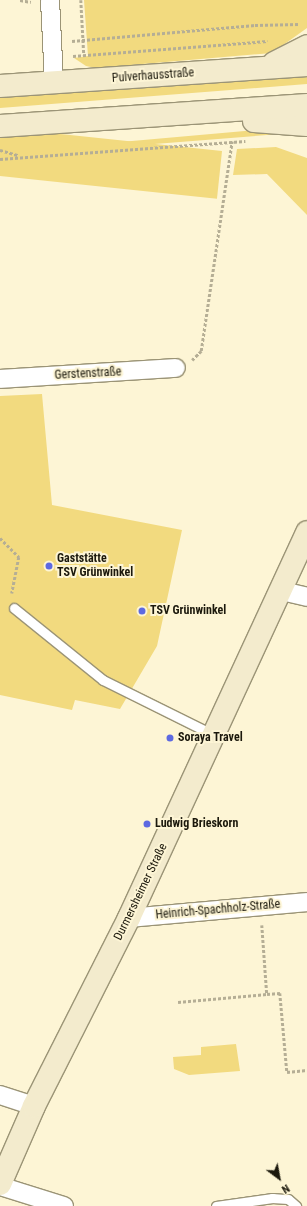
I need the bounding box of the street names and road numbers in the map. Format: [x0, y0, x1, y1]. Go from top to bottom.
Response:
street label: Pulverhausstraße [111, 66, 195, 86]
street label: Gerstenstraße [54, 365, 122, 383]
street label: Durmersheimer Straße [111, 841, 171, 943]
street label: Heinrich-Spachholz-Straße [155, 897, 281, 923]

